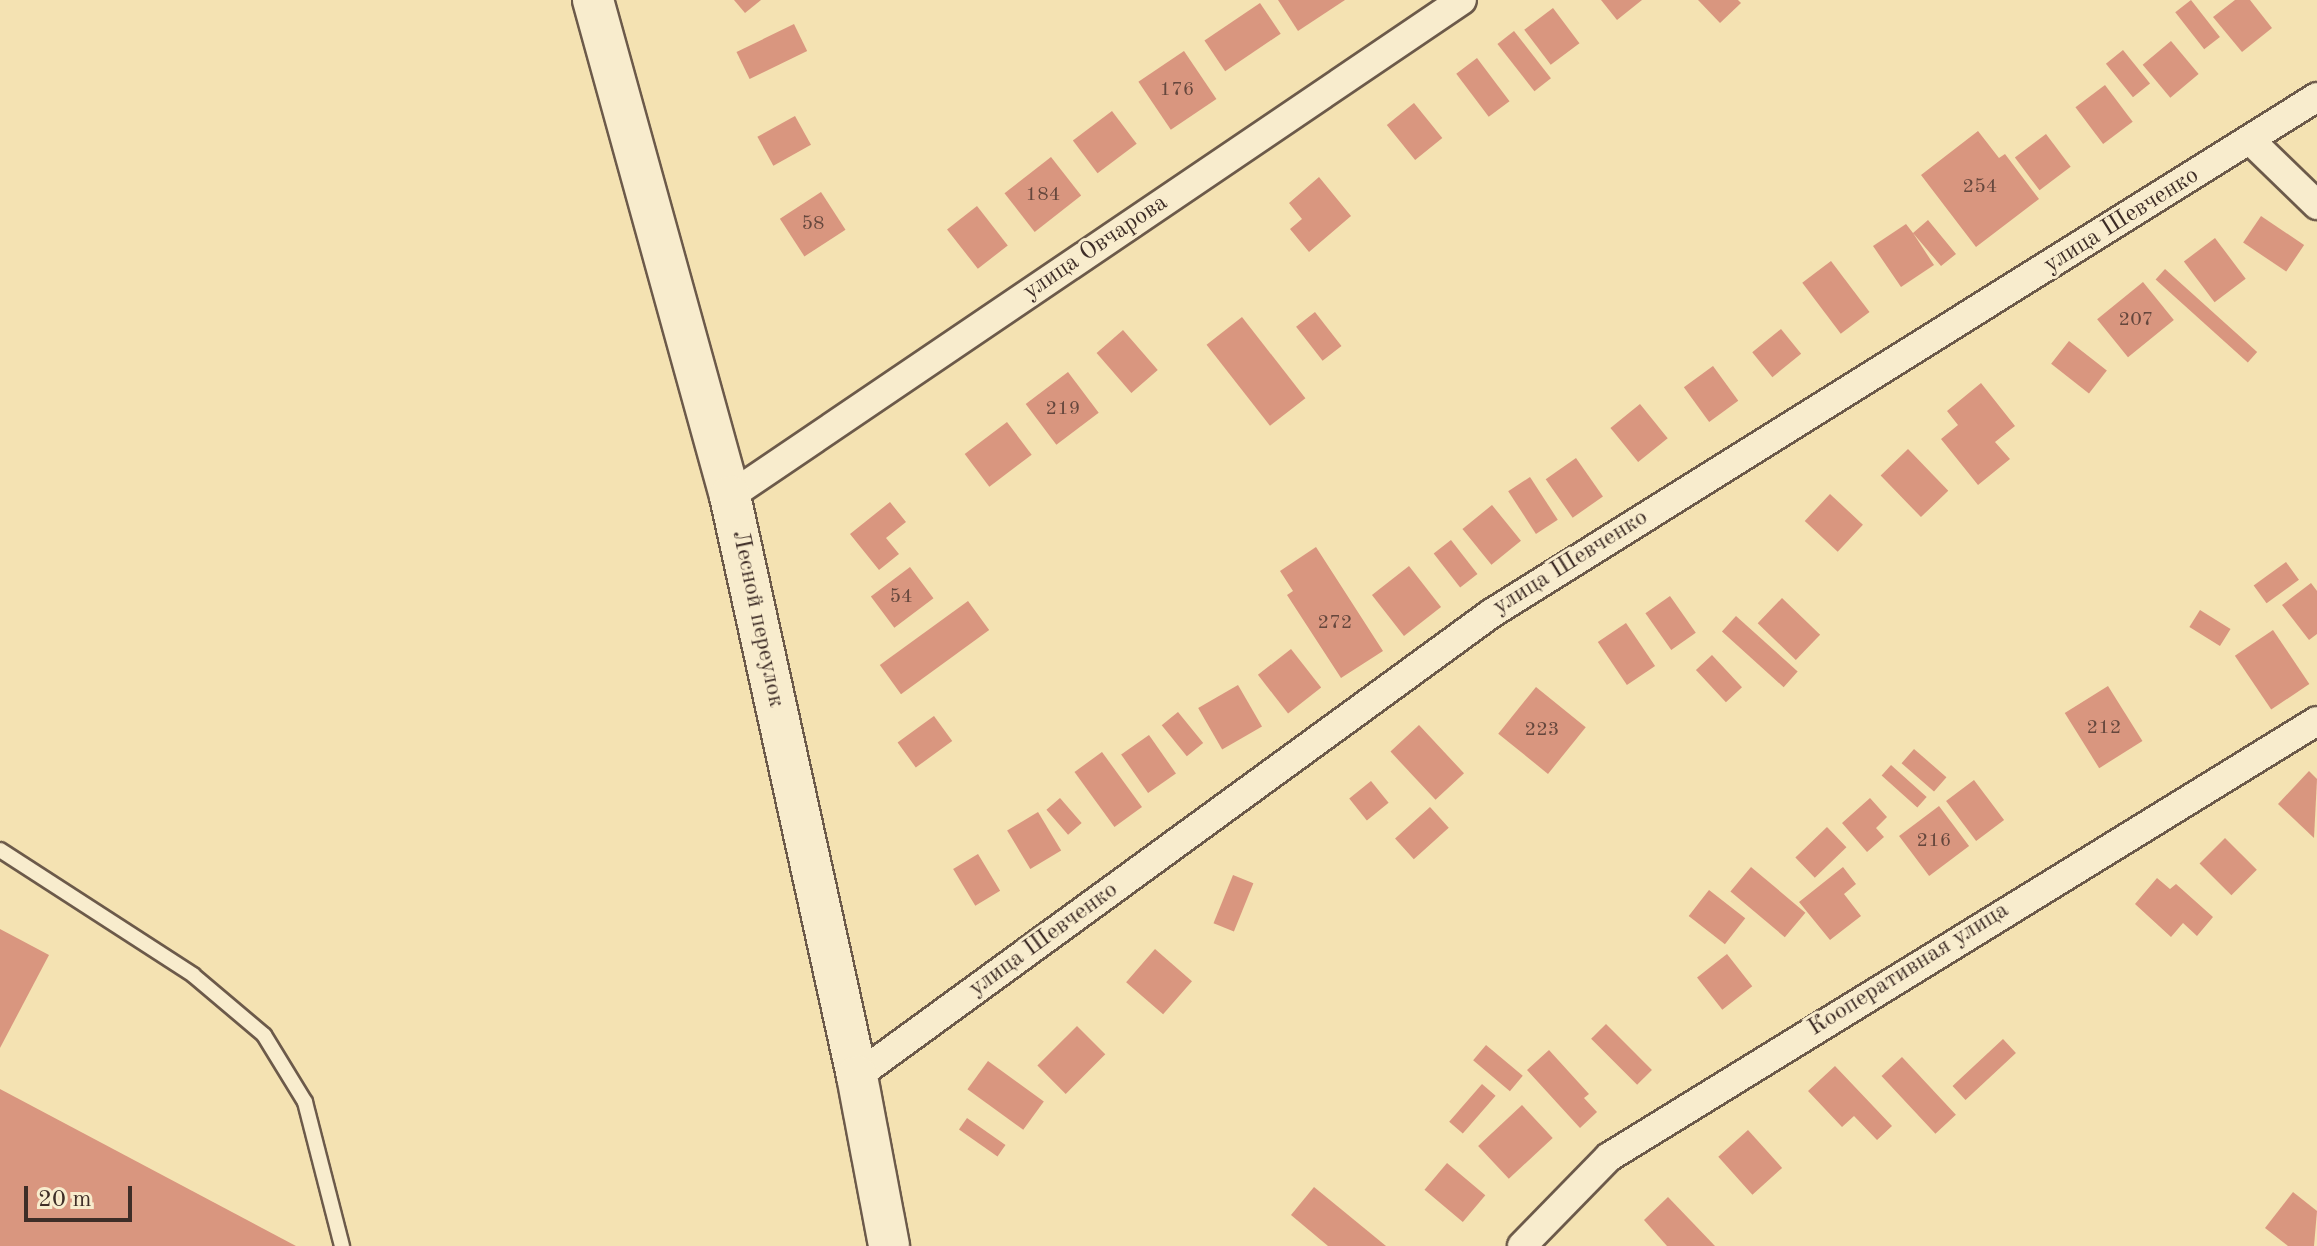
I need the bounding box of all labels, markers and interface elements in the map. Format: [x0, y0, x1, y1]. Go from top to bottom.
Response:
house number: 176 [1160, 78, 1194, 102]
street label: улица Шевченко [2039, 162, 2205, 280]
house number: 254 [1963, 175, 1997, 199]
house number: 184 [1026, 183, 1060, 207]
street label: улица Овчарова [1018, 189, 1174, 307]
house number: 58 [801, 212, 825, 236]
house number: 207 [2119, 308, 2153, 332]
house number: 219 [1046, 397, 1080, 421]
street label: улица Шевченко [1488, 504, 1654, 622]
street label: Лесной переулок [724, 528, 790, 710]
house number: 54 [889, 585, 913, 609]
house number: 272 [1318, 611, 1352, 635]
house number: 212 [2087, 716, 2121, 740]
house number: 223 [1525, 718, 1559, 742]
house number: 216 [1917, 829, 1951, 853]
street label: улица Шевченко [964, 876, 1124, 1004]
street label: Кооперативная улица [1803, 897, 2015, 1043]
scale bar [28, 1170, 136, 1220]
text: 20 m [38, 1188, 92, 1212]

